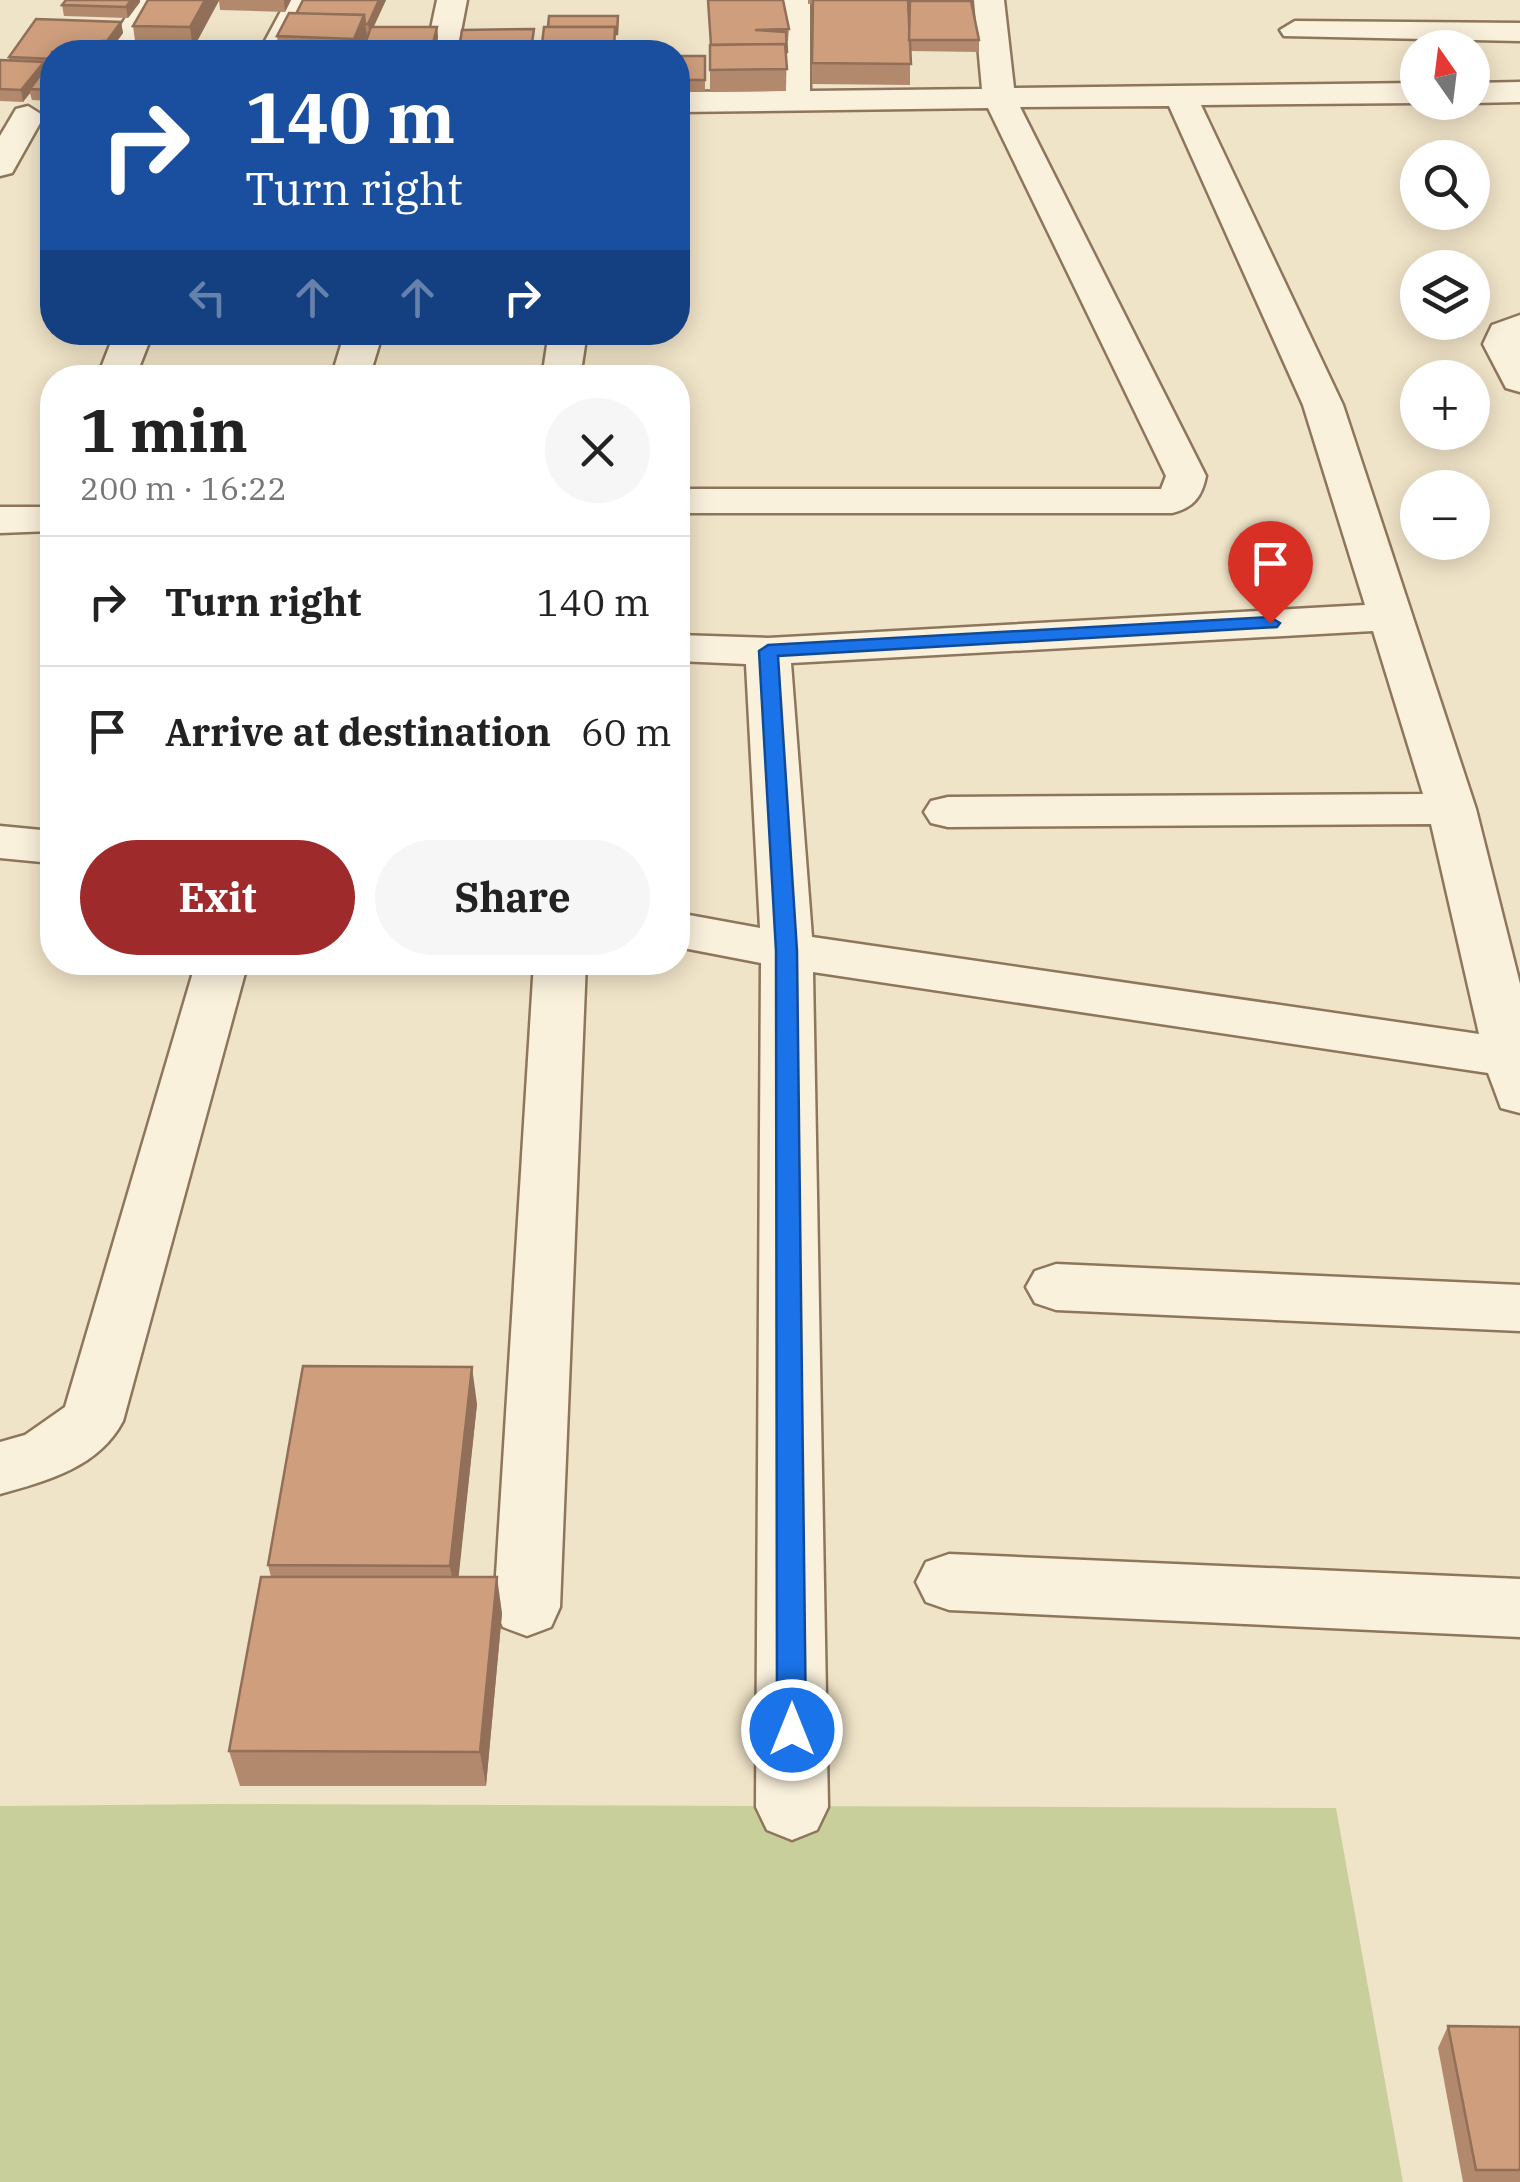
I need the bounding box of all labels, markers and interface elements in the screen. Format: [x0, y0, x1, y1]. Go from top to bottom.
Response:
north arrow [1400, 30, 1490, 120]
map controls [1400, 30, 1490, 560]
text: 140 m [245, 71, 455, 162]
icon: right [80, 80, 210, 210]
button: search [1400, 140, 1490, 230]
text: Turn right [245, 159, 463, 217]
button: layers [1400, 250, 1490, 340]
icon: left [180, 270, 235, 325]
icon: ahead [285, 270, 340, 325]
icon: ahead [390, 270, 445, 325]
icon: right [495, 270, 550, 325]
button: + [1400, 360, 1490, 450]
text: 1 min [80, 390, 248, 469]
button: close [545, 398, 650, 503]
text: 200 m · 16:22 [80, 467, 287, 509]
button: − [1400, 470, 1490, 560]
pin [1228, 521, 1313, 624]
icon: arrive [1243, 536, 1298, 591]
icon: right [80, 574, 135, 629]
text: Turn right [165, 577, 361, 626]
text: 140 m [537, 577, 650, 626]
icon: arrive [80, 704, 135, 759]
text: Arrive at destination [165, 707, 551, 756]
text: 60 m [581, 707, 672, 756]
button: Exit [80, 840, 355, 955]
button: Share [375, 840, 650, 955]
position arrow [740, 1678, 844, 1782]

